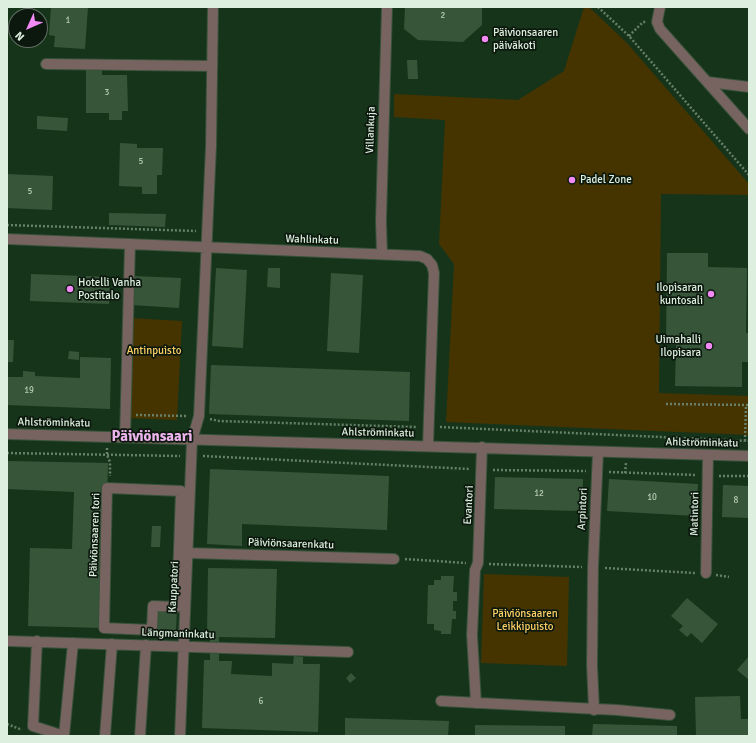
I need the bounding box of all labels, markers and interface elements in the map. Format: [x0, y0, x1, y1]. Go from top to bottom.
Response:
north arrow [8, 8, 48, 48]
house number: 2 [441, 11, 445, 21]
house number: 1 [66, 16, 70, 26]
place label: Päivionsaaren päiväkoti [493, 26, 558, 52]
text: N [13, 29, 27, 43]
marker: Päivionsaaren päiväkoti [480, 34, 490, 44]
house number: 3 [105, 88, 109, 98]
street label: Villankuja [364, 106, 378, 154]
house number: 5 [139, 157, 143, 167]
place label: Padel Zone [580, 173, 632, 187]
marker: Padel Zone [567, 175, 577, 185]
house number: 5 [28, 187, 32, 197]
street label: Wahlinkatu [285, 232, 339, 248]
place label: Hotelli Vanha Postitalo [78, 276, 141, 302]
place label: Ilopisaran kuntosali [656, 281, 703, 307]
marker: Hotelli Vanha Postitalo [65, 284, 75, 294]
marker: Ilopisaran kuntosali [706, 289, 716, 299]
place label: Uimahalli Ilopisara [655, 333, 701, 359]
marker: Uimahalli Ilopisara [704, 341, 714, 351]
park label: Antinpuisto [127, 344, 181, 358]
house number: 19 [24, 386, 34, 396]
street label: Ahlströminkatu [18, 416, 90, 430]
street label: Ahlströminkatu [342, 426, 414, 440]
district label: Päiviönsaari [112, 428, 192, 446]
street label: Ahlströminkatu [666, 436, 738, 450]
street label: Evantori [461, 485, 477, 525]
street label: Arpintori [575, 488, 591, 530]
house number: 12 [534, 489, 544, 499]
street label: Matintori [688, 492, 702, 536]
street label: Päiviönsaaren tori [87, 493, 103, 577]
house number: 10 [647, 493, 657, 503]
house number: 8 [734, 496, 738, 506]
street label: Päiviönsaarenkatu [248, 536, 334, 552]
street label: Kauppatori [166, 561, 182, 613]
park label: Päiviönsaaren Leikkipuisto [492, 607, 558, 633]
street label: Längmaninkatu [141, 626, 215, 642]
house number: 6 [259, 697, 263, 707]

